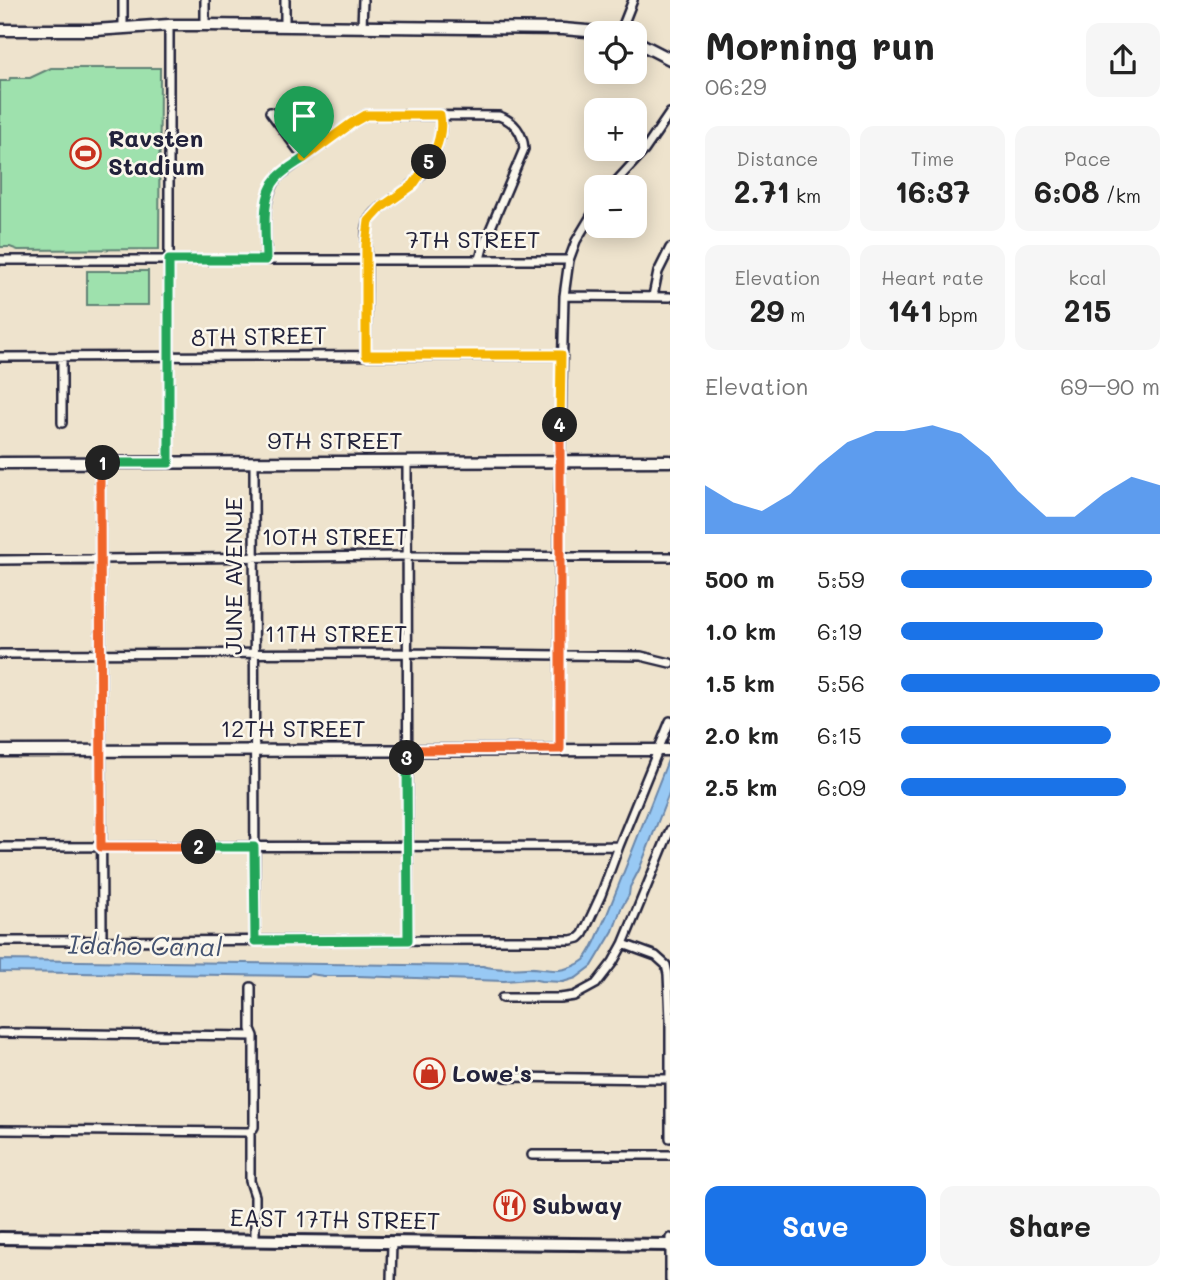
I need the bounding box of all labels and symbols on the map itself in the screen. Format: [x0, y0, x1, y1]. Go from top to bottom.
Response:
pin [274, 86, 334, 158]
place label: Ravsten Stadium [108, 122, 205, 181]
sports icon: Ravsten Stadium [68, 136, 102, 170]
pin: 5 [412, 144, 446, 180]
street label: 7TH STREET [406, 223, 540, 254]
street label: 8TH STREET [191, 319, 327, 352]
pin: 4 [542, 408, 578, 442]
street label: 9TH STREET [267, 424, 403, 455]
pin: 1 [86, 446, 120, 480]
street label: JUNE AVENUE [217, 497, 248, 655]
street label: 10TH STREET [262, 520, 408, 551]
street label: 11TH STREET [265, 617, 407, 648]
street label: 12TH STREET [220, 712, 366, 743]
pin: 3 [390, 740, 424, 776]
pin: 2 [182, 830, 216, 864]
water label: Idaho Canal [68, 927, 223, 963]
shop icon: Lowe's [412, 1057, 446, 1091]
place label: Lowe's [452, 1057, 532, 1088]
restaurant icon: Subway [492, 1189, 526, 1223]
place label: Subway [532, 1189, 622, 1220]
street label: EAST 17TH STREET [230, 1201, 440, 1236]

